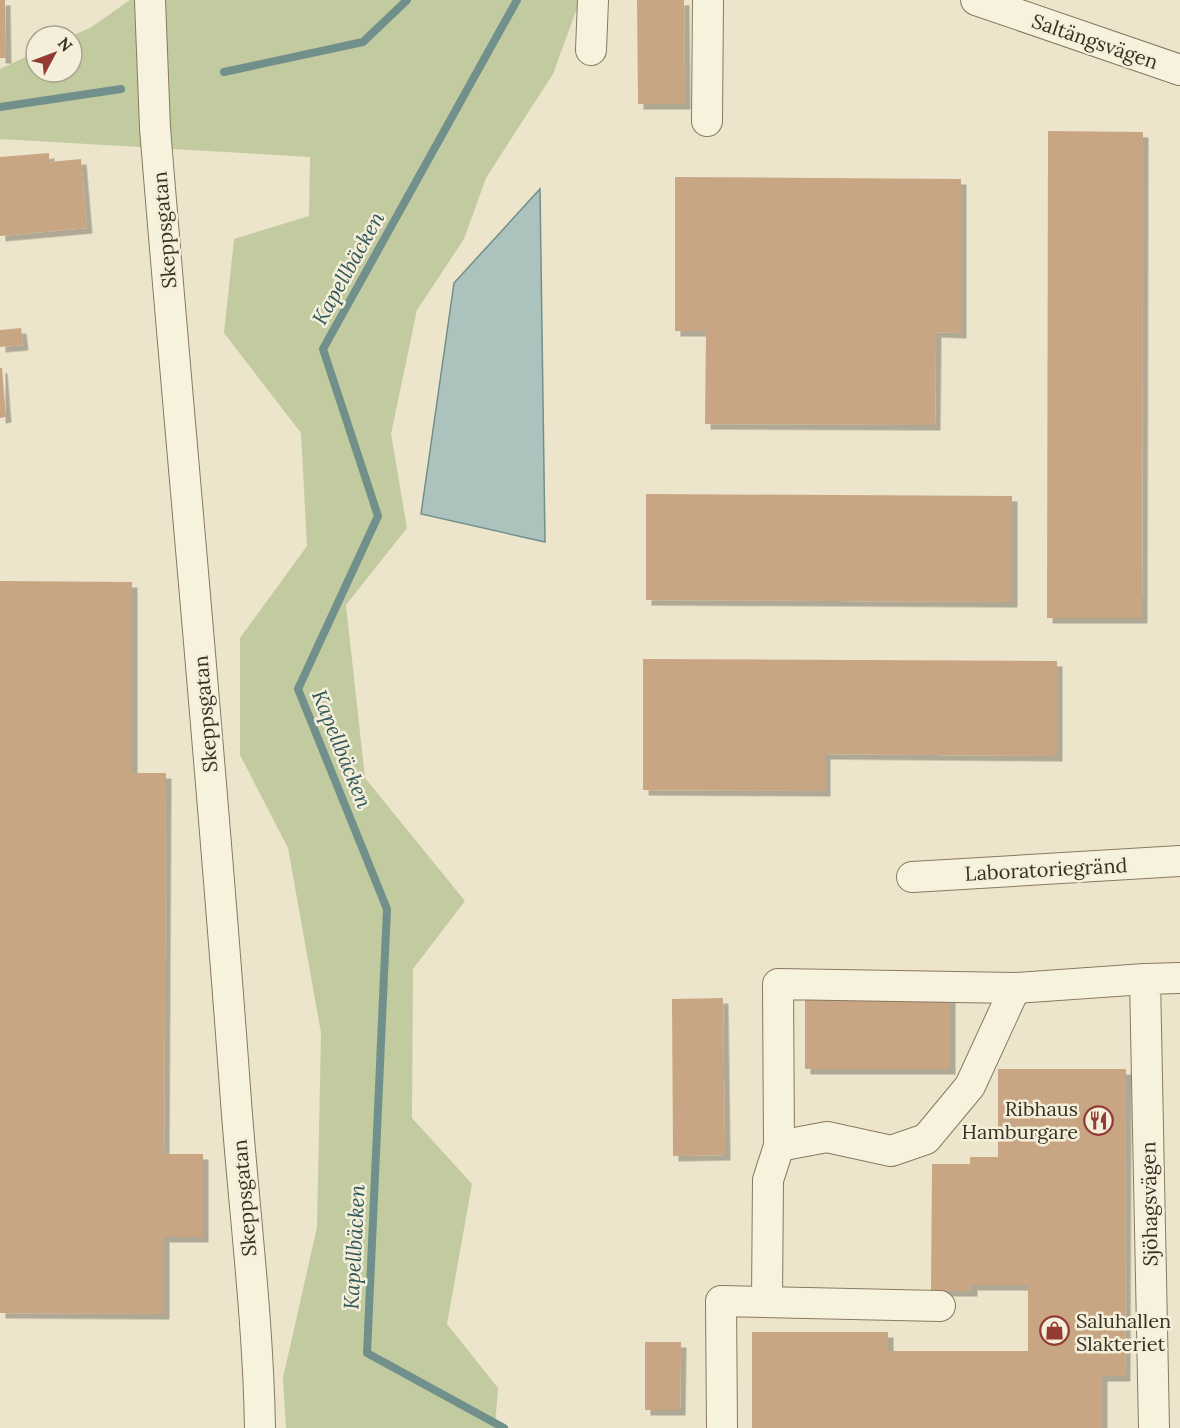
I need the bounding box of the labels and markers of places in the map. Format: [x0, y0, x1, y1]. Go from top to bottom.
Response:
place label: Ribhaus Hamburgare [961, 1096, 1078, 1144]
restaurant icon: Ribhaus Hamburgare [1083, 1104, 1115, 1136]
place label: Saluhallen Slakteriet [1076, 1308, 1171, 1356]
shop icon: Saluhallen Slakteriet [1039, 1315, 1071, 1347]

